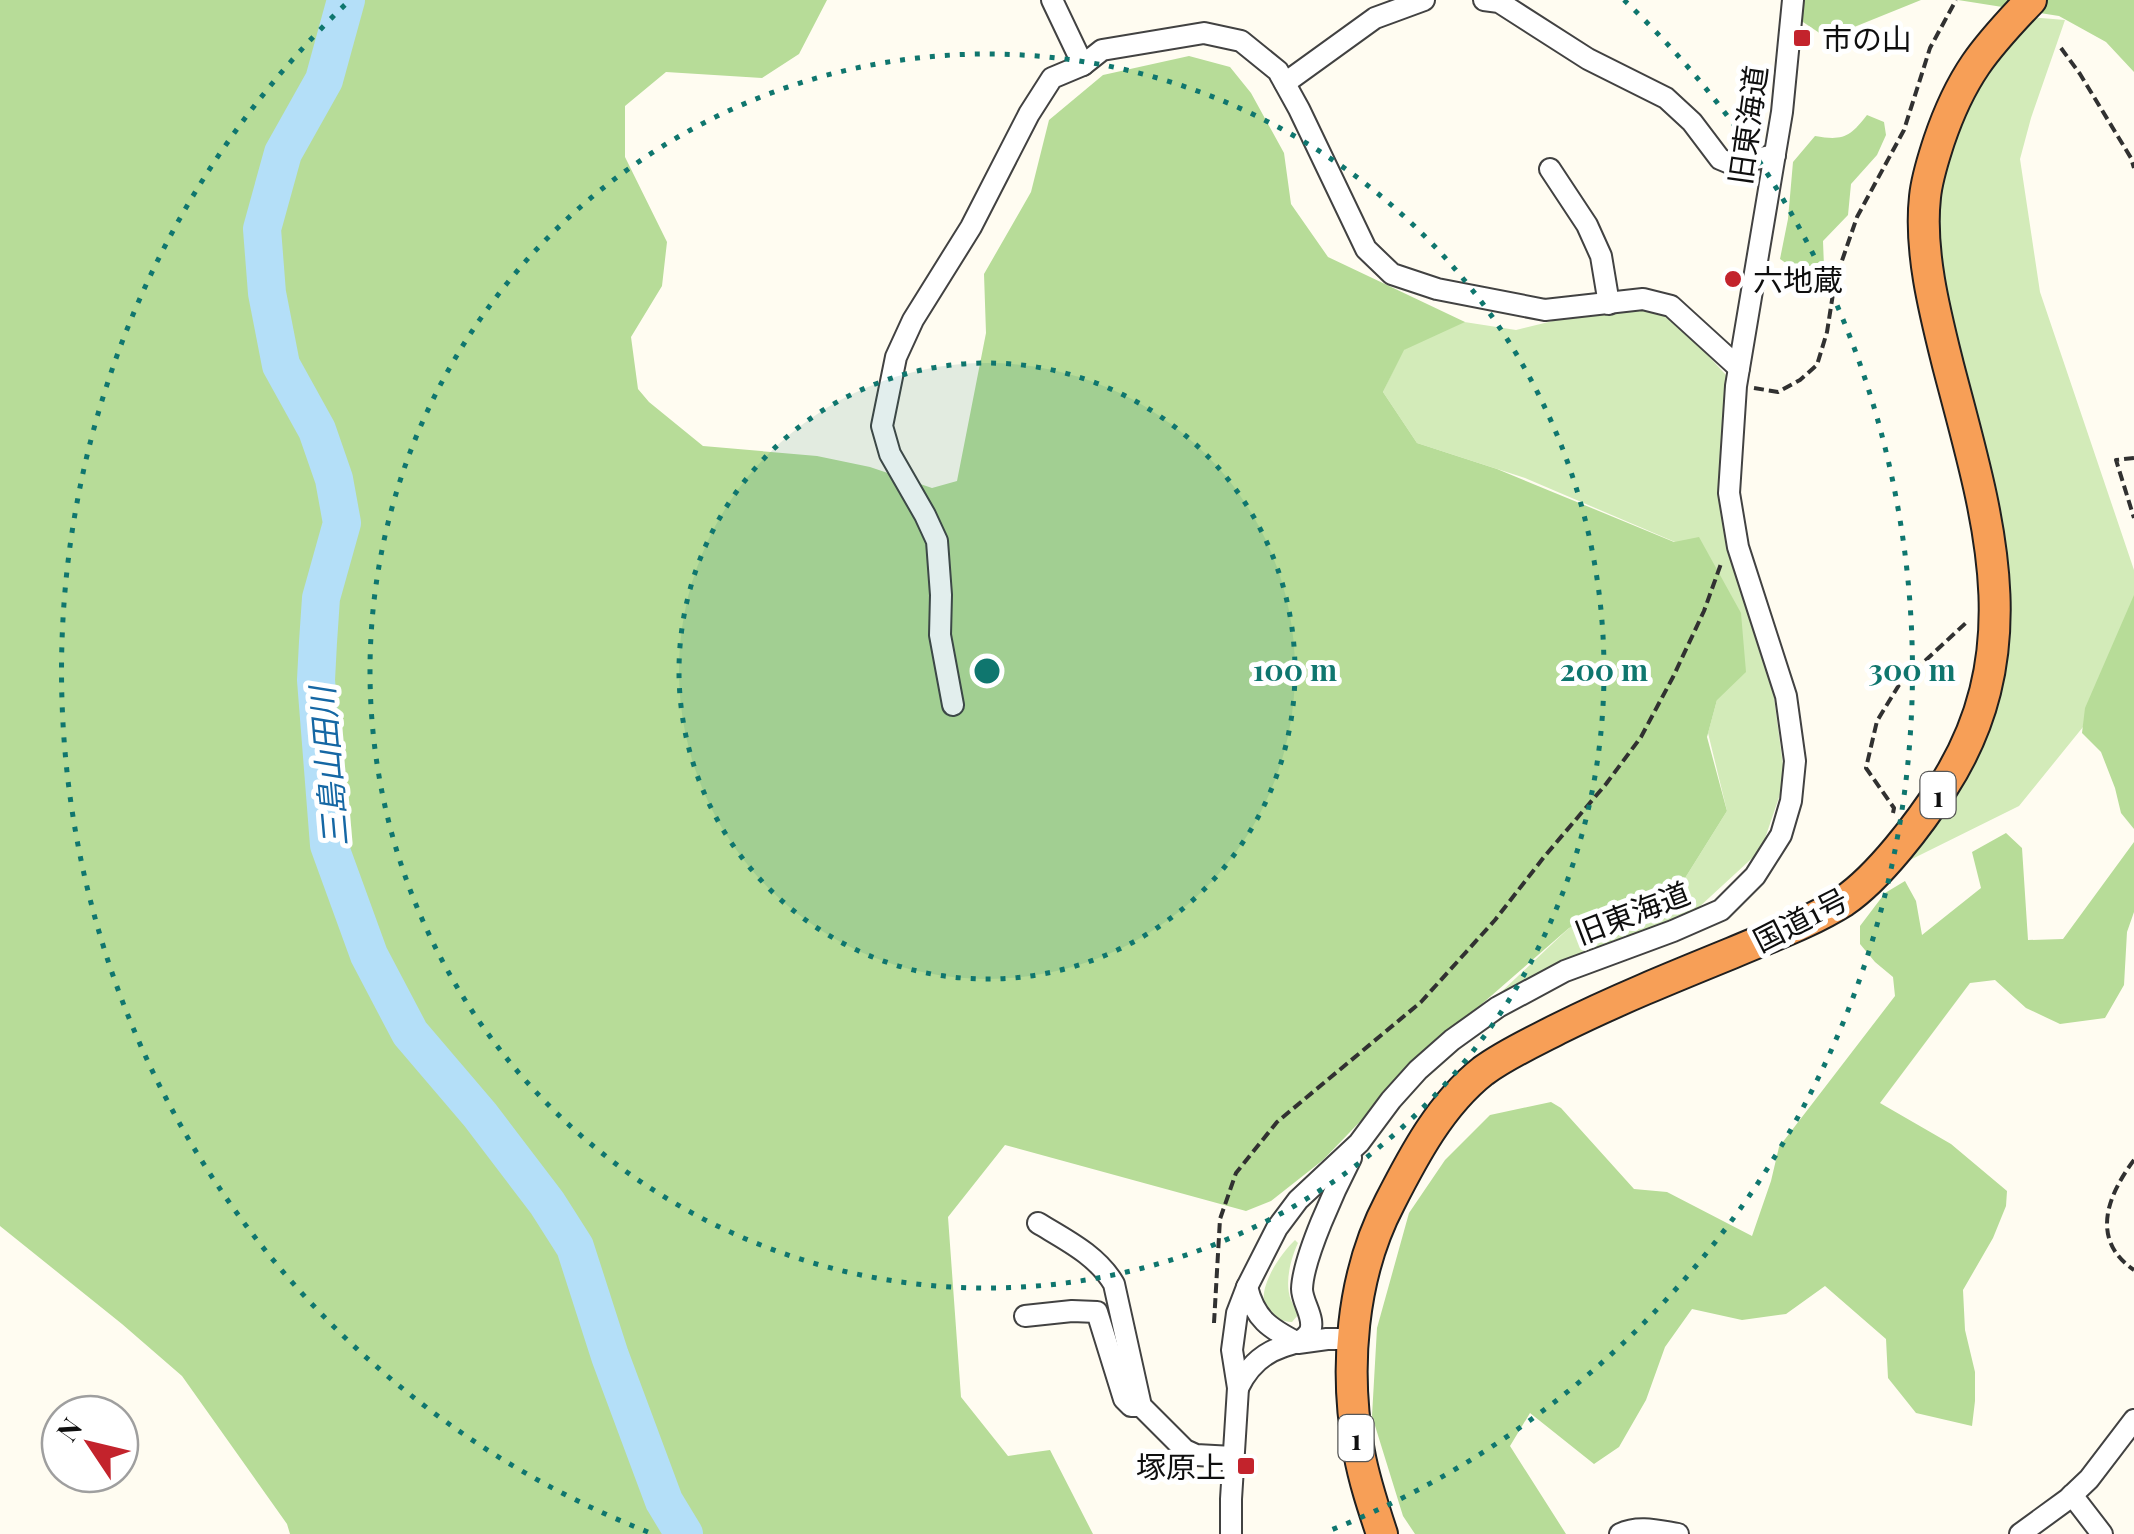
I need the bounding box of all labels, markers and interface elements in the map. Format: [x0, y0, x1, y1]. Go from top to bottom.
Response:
place label: 市の山 [1822, 18, 1912, 58]
marker: 市の山 [1791, 27, 1813, 49]
street label: 旧東海道 [1719, 63, 1775, 187]
place label: 六地蔵 [1753, 259, 1843, 299]
marker: 六地蔵 [1722, 268, 1744, 290]
text: 100 m [1253, 649, 1337, 689]
text: 200 m [1560, 649, 1648, 689]
text: 300 m [1868, 649, 1956, 689]
centre of rings [969, 653, 1005, 689]
water label: 三島山田川 [298, 682, 355, 849]
road number: 1 [1920, 772, 1956, 818]
street label: 旧東海道 [1569, 872, 1695, 952]
street label: 国道1号 [1746, 878, 1854, 960]
north arrow [40, 1394, 140, 1494]
text: N [47, 1410, 89, 1448]
road number: 1 [1338, 1415, 1374, 1461]
place label: 塚原上 [1136, 1446, 1226, 1486]
marker: 塚原上 [1235, 1455, 1257, 1477]

